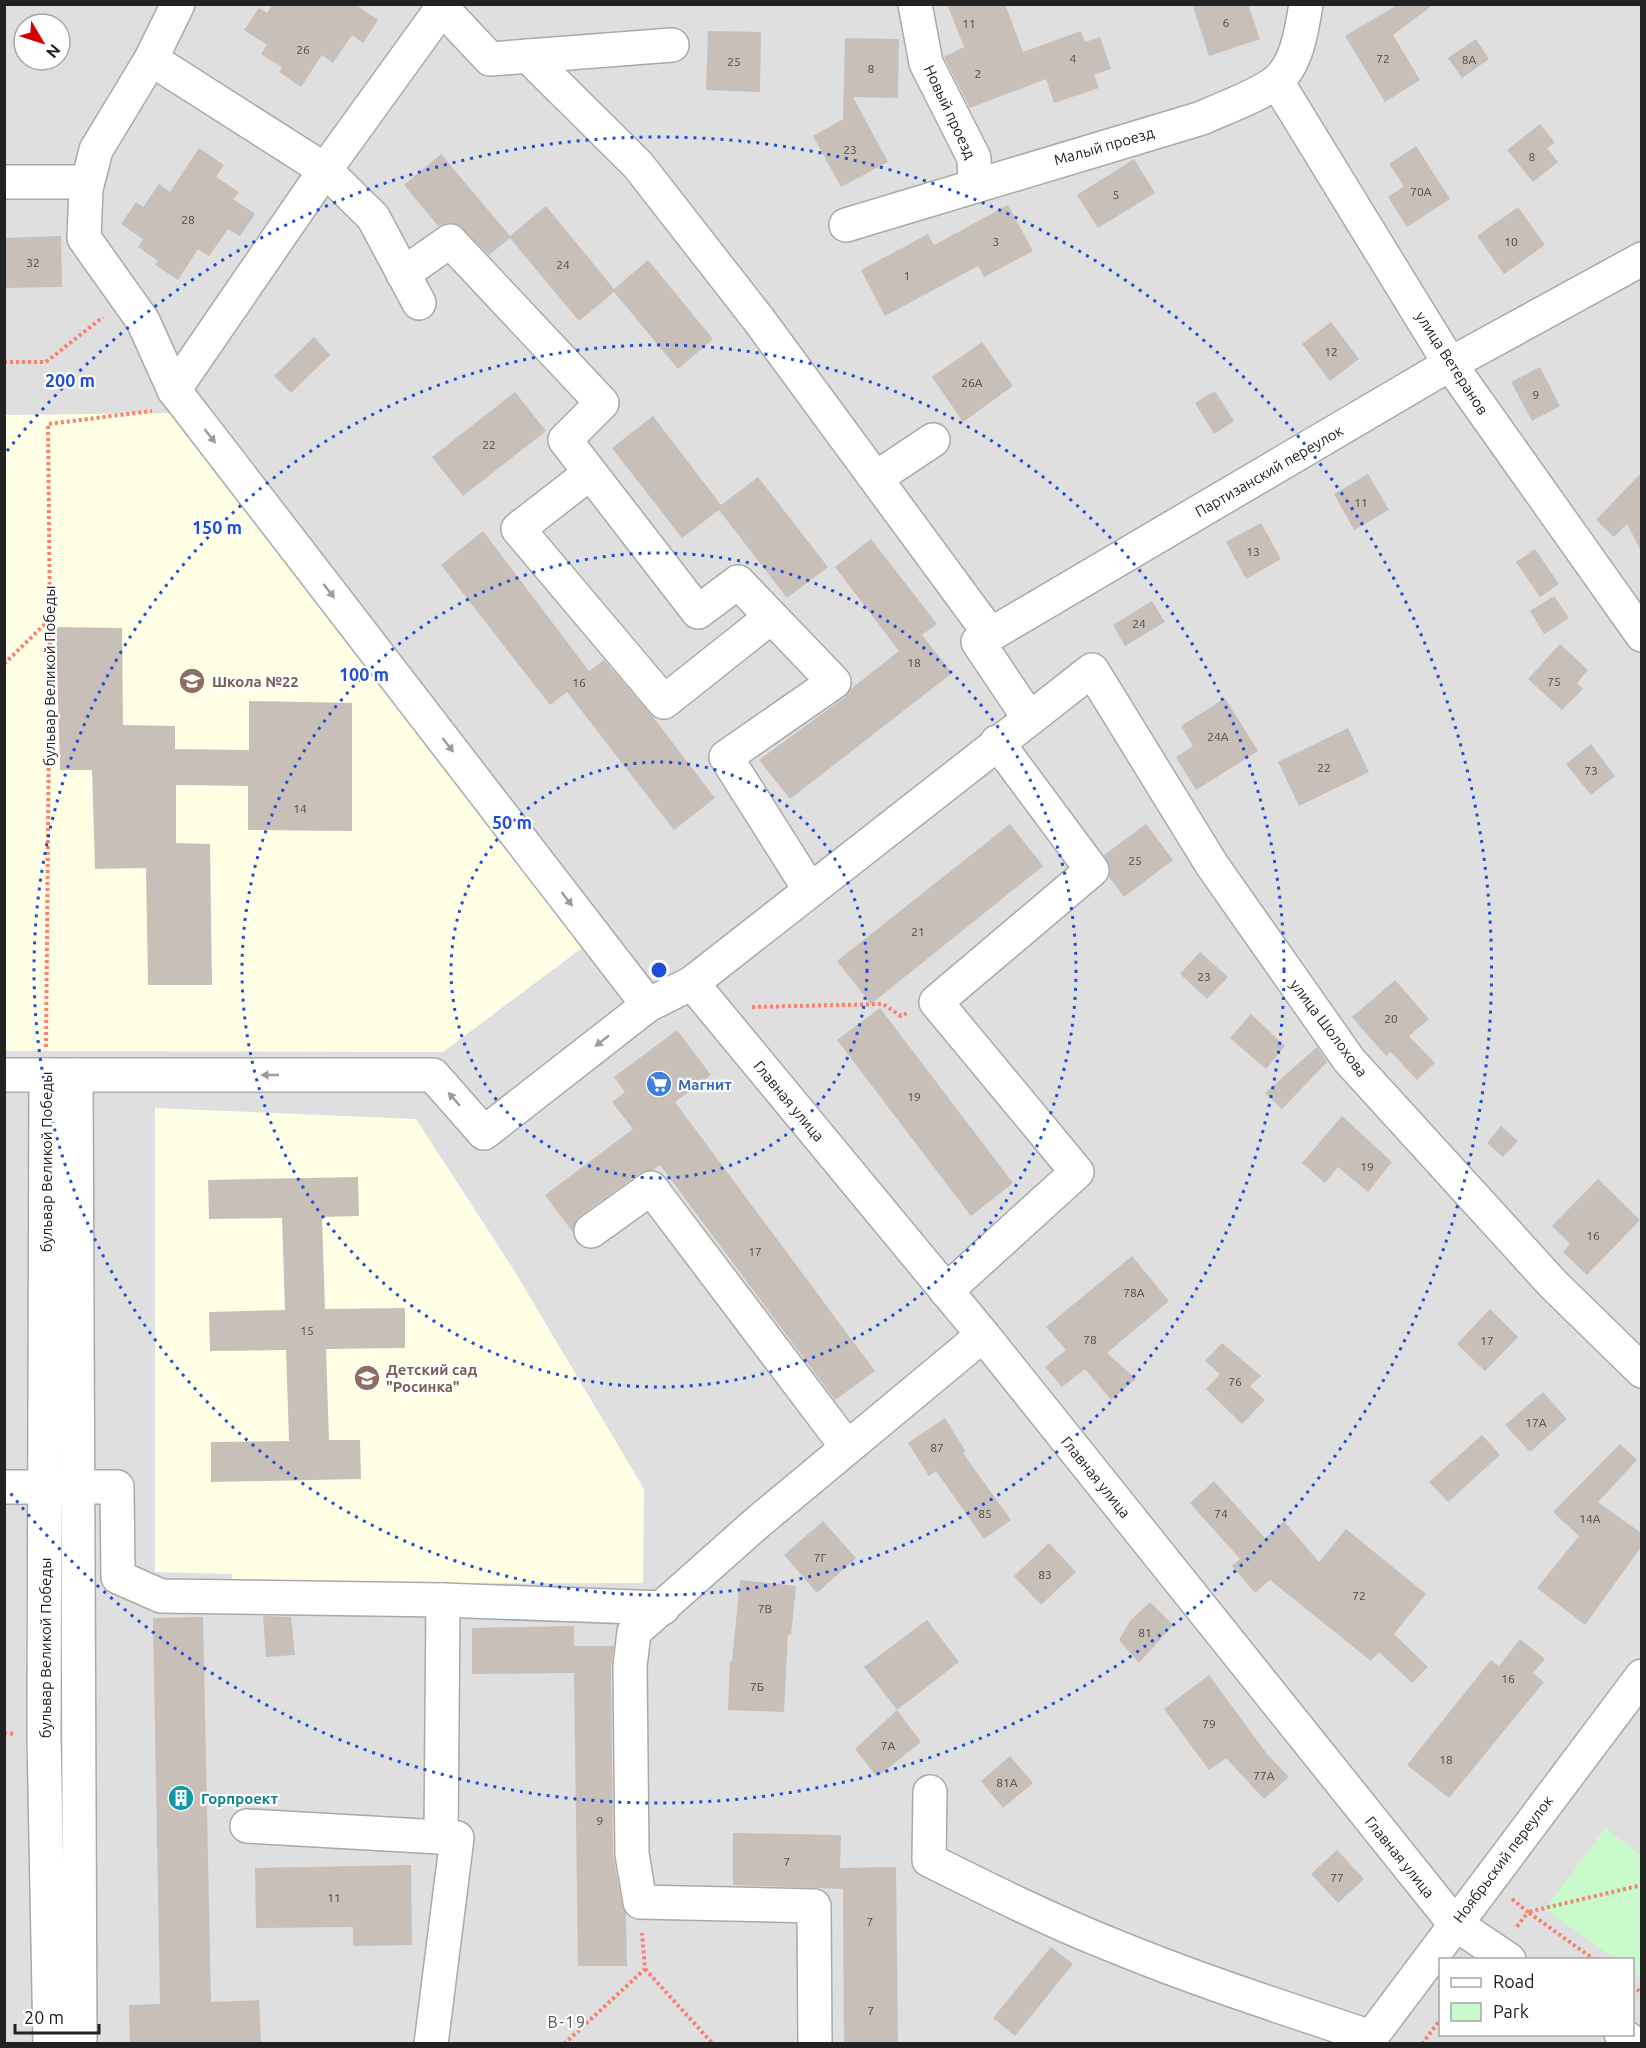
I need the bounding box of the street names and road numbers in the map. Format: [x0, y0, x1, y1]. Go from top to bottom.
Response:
street label: Новый проезд [921, 62, 979, 162]
street label: Малый проезд [1052, 124, 1156, 168]
street label: улица Ветеранов [1412, 308, 1492, 418]
street label: Партизанский переулок [1192, 421, 1346, 520]
street label: бульвар Великой Победы [41, 586, 58, 766]
street label: улица Шолохова [1287, 976, 1371, 1080]
street label: Главная улица [750, 1057, 828, 1145]
street label: бульвар Великой Победы [38, 1072, 55, 1252]
street label: Главная улица [1058, 1433, 1134, 1521]
street label: бульвар Великой Победы [37, 1558, 54, 1738]
street label: Ноябрьский переулок [1450, 1792, 1557, 1926]
street label: Главная улица [1362, 1813, 1438, 1901]

